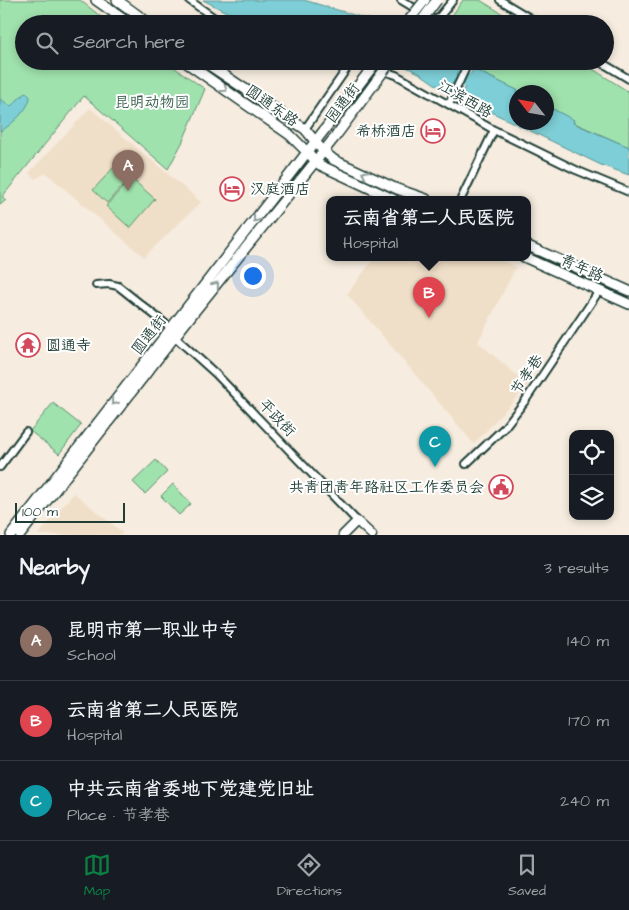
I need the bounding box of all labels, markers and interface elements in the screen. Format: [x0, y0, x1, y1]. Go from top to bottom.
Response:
search box [15, 15, 614, 70]
icon: search [33, 29, 61, 57]
text: Search here [73, 29, 185, 56]
street label: 江滨西路 [434, 75, 496, 123]
street label: 园通街 [321, 79, 365, 127]
street label: 圆通东路 [241, 80, 303, 132]
one-way arrow [218, 83, 228, 92]
north arrow [509, 85, 554, 130]
park label: 昆明动物园 [114, 92, 190, 113]
hotel icon: 希桥酒店 [420, 118, 446, 144]
place label: 希桥酒店 [356, 121, 416, 142]
pin: A [112, 150, 144, 191]
one-way arrow [361, 170, 370, 181]
hotel icon: 汉庭酒店 [219, 176, 245, 202]
place label: 汉庭酒店 [250, 179, 310, 200]
popup [326, 196, 531, 261]
text: 云南省第二人民医院 [343, 205, 514, 232]
one-way arrow [254, 213, 262, 222]
text: Hospital [343, 232, 398, 254]
street label: 青年路 [557, 249, 607, 287]
your location [240, 263, 266, 289]
pin: B [413, 277, 445, 318]
one-way arrow [210, 282, 218, 291]
street label: 圆通街 [127, 311, 171, 359]
temple icon: 圆通寺 [15, 332, 41, 358]
place label: 圆通寺 [46, 335, 91, 356]
street label: 节孝巷 [506, 350, 548, 400]
street label: 平政街 [254, 395, 300, 441]
one-way arrow [111, 396, 119, 405]
pin: C [419, 426, 451, 467]
map controls [569, 430, 614, 520]
button: locate [569, 430, 614, 475]
public building icon: 共青团青年路社区工作委员会 [488, 474, 514, 500]
button: layers [569, 475, 614, 520]
place label: 共青团青年路社区工作委员会 [289, 477, 484, 498]
scale bar [15, 500, 125, 523]
text: 100 m [22, 502, 58, 522]
text: Nearby [20, 553, 90, 582]
text: 3 results [544, 557, 609, 579]
text: 昆明市第一职业中专 [67, 617, 238, 644]
text: A [31, 630, 41, 652]
text: 140 m [567, 630, 609, 652]
text: School [67, 644, 116, 666]
text: 云南省第二人民医院 [67, 697, 238, 724]
text: B [30, 710, 42, 732]
text: 170 m [568, 710, 609, 732]
text: Hospital [67, 724, 122, 746]
text: 中共云南省委地下党建党旧址 [67, 776, 314, 803]
text: C [30, 790, 42, 812]
text: 240 m [560, 790, 609, 812]
text: Place · 节孝巷 [67, 804, 170, 826]
tab: Map [83, 851, 111, 901]
tab: Directions [277, 851, 342, 901]
tab: Saved [508, 851, 546, 901]

